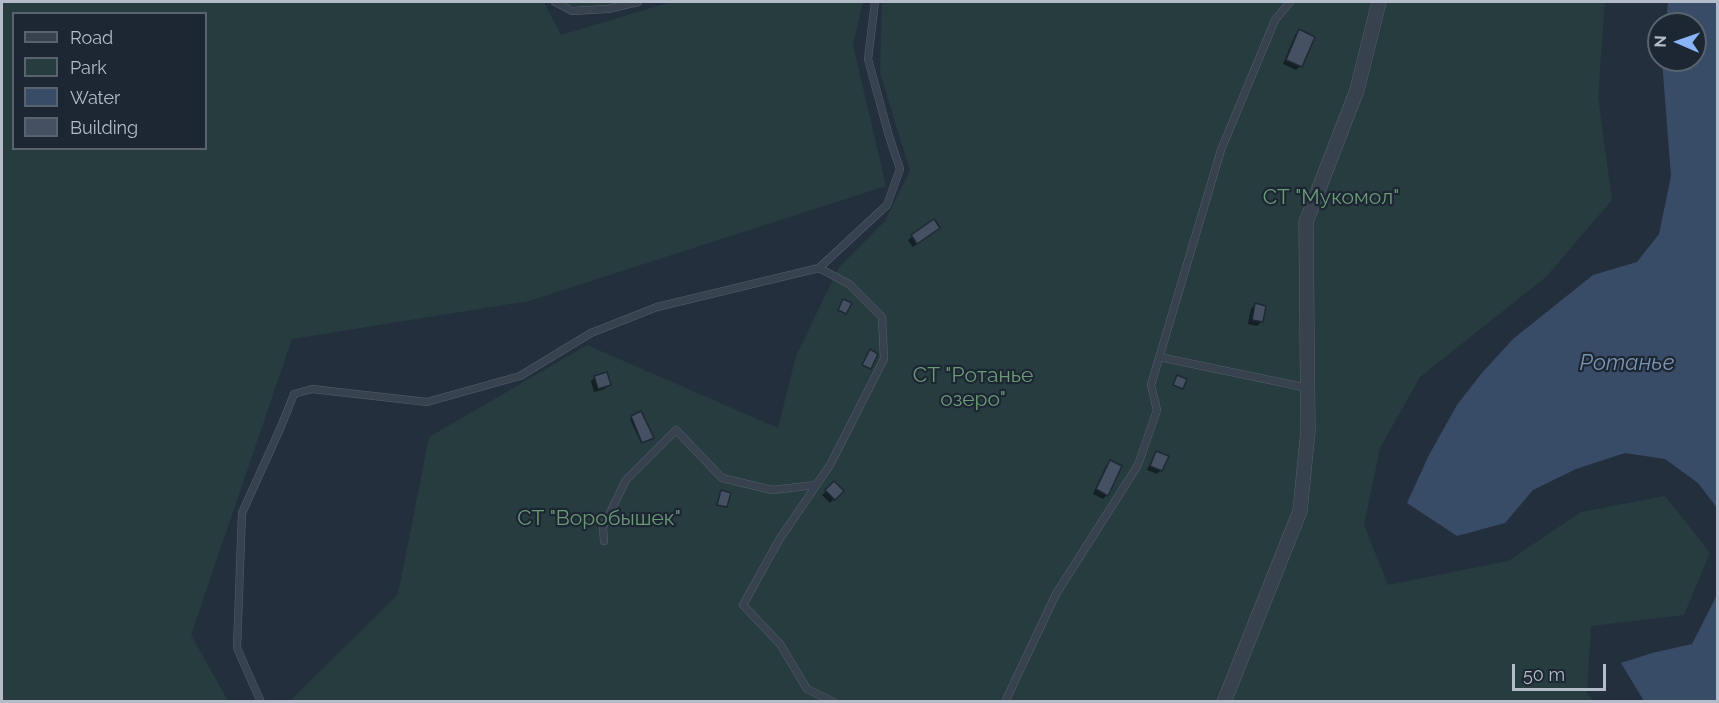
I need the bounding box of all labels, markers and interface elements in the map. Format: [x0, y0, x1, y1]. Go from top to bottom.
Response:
legend [12, 12, 207, 150]
north arrow [1647, 12, 1707, 72]
text: Road [70, 27, 113, 48]
text: N [1651, 35, 1670, 48]
text: Park [70, 57, 107, 78]
text: Water [70, 87, 120, 108]
text: Building [70, 117, 138, 138]
park label: СТ "Мукомол" [1263, 185, 1399, 211]
water label: Ротанье [1580, 350, 1674, 376]
park label: СТ "Ротанье озеро" [913, 363, 1033, 413]
park label: СТ "Воробышек" [517, 506, 681, 532]
scale bar [1515, 652, 1610, 690]
text: 50 m [1523, 664, 1565, 685]

